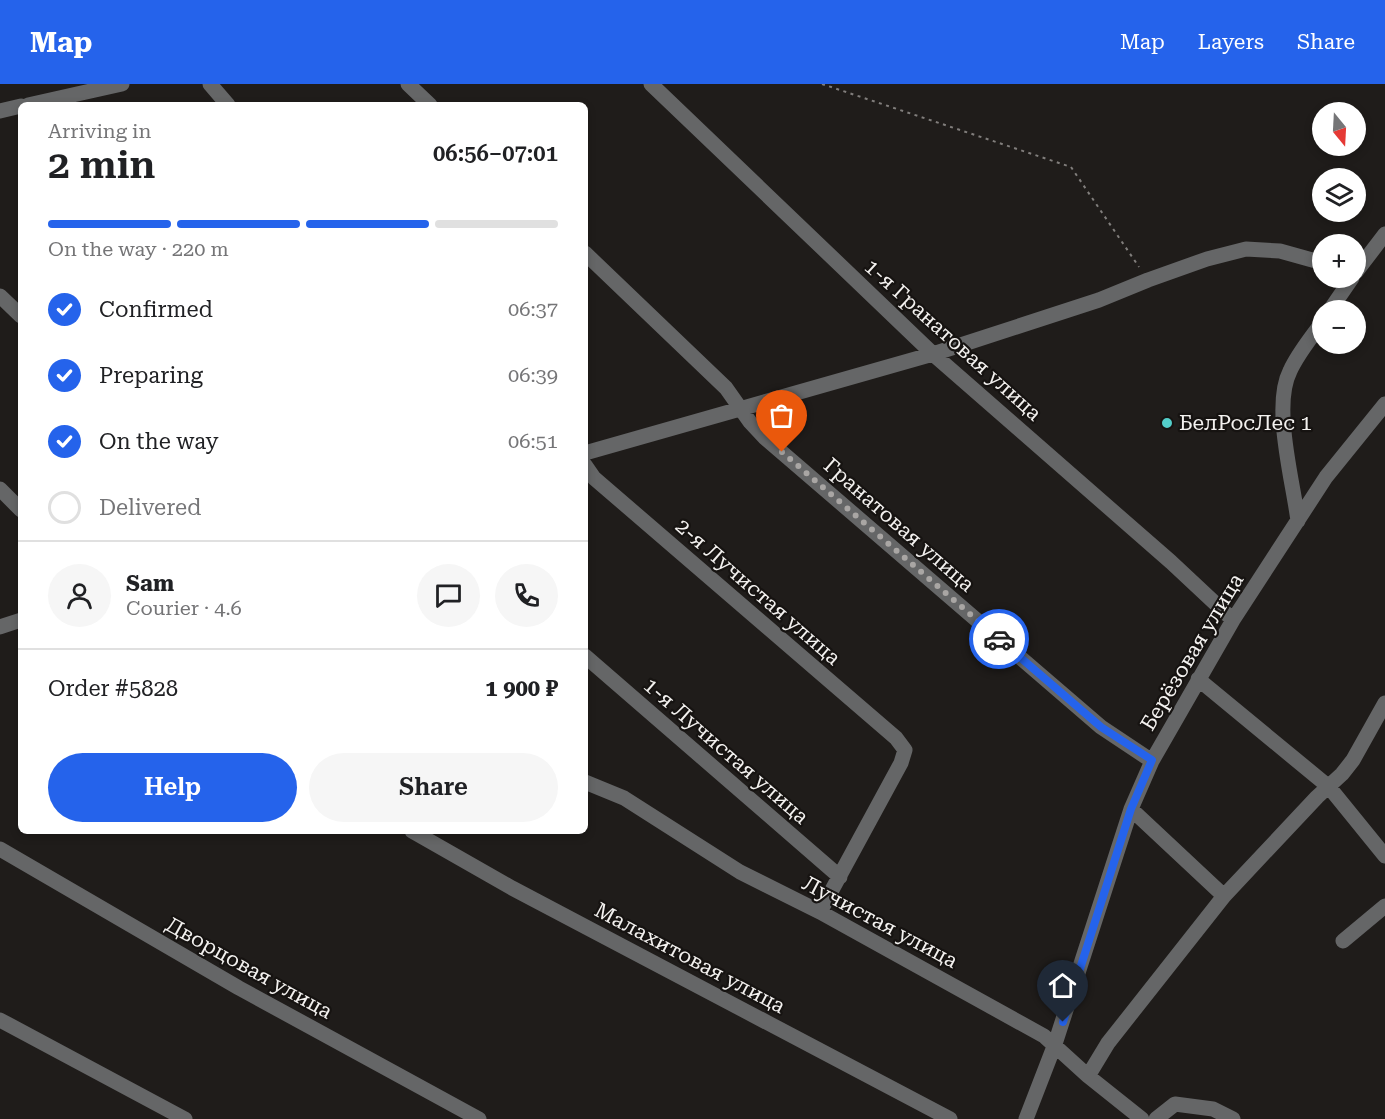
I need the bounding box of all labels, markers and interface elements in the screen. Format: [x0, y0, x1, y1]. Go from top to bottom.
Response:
text: Map [30, 26, 92, 59]
text: Map [1120, 30, 1165, 54]
text: Layers [1198, 30, 1264, 54]
text: Share [1297, 30, 1355, 54]
north arrow [1312, 102, 1366, 156]
map controls [1312, 102, 1366, 354]
text: Arriving in [48, 119, 151, 143]
text: 06:56–07:01 [433, 141, 558, 166]
text: 2 min [48, 142, 155, 188]
button: layers [1312, 168, 1366, 222]
button: + [1312, 234, 1366, 288]
text: On the way · 220 m [48, 237, 229, 261]
street label: 1-я Гранатовая улица [860, 254, 1047, 426]
icon: check [48, 293, 81, 326]
text: Confirmed [99, 297, 213, 322]
text: 06:37 [508, 297, 558, 321]
button: − [1312, 300, 1366, 354]
icon: check [48, 359, 81, 392]
text: Preparing [99, 363, 203, 388]
text: 06:39 [508, 363, 558, 387]
pin [756, 390, 807, 452]
icon: bag [765, 399, 798, 432]
place label: БелРосЛес 1 [1179, 411, 1312, 435]
marker: БелРосЛес 1 [1160, 416, 1174, 430]
icon: check [48, 425, 81, 458]
text: On the way [99, 429, 219, 454]
text: 06:51 [508, 429, 558, 453]
street label: Гранатовая улица [819, 453, 979, 597]
text: Delivered [99, 495, 201, 520]
street label: 2-я Лучистая улица [671, 514, 846, 671]
button: person [48, 564, 111, 627]
button: chat [417, 564, 480, 627]
button: phone [495, 564, 558, 627]
street label: Берёзовая улица [1136, 569, 1249, 735]
text: Sam [126, 571, 174, 596]
text: Courier · 4.6 [126, 596, 242, 620]
courier [969, 609, 1029, 669]
icon: car [983, 623, 1016, 656]
street label: 1-я Лучистая улица [639, 673, 814, 830]
text: Order #5828 [48, 676, 178, 701]
text: 1 900 ₽ [485, 676, 558, 701]
button: Help [48, 753, 297, 822]
button: Share [309, 753, 558, 822]
street label: Лучистая улица [798, 871, 962, 973]
street label: Малахитовая улица [591, 898, 790, 1019]
street label: Дворцовая улица [162, 912, 337, 1024]
pin [1037, 960, 1088, 1022]
icon: home [1046, 969, 1079, 1002]

